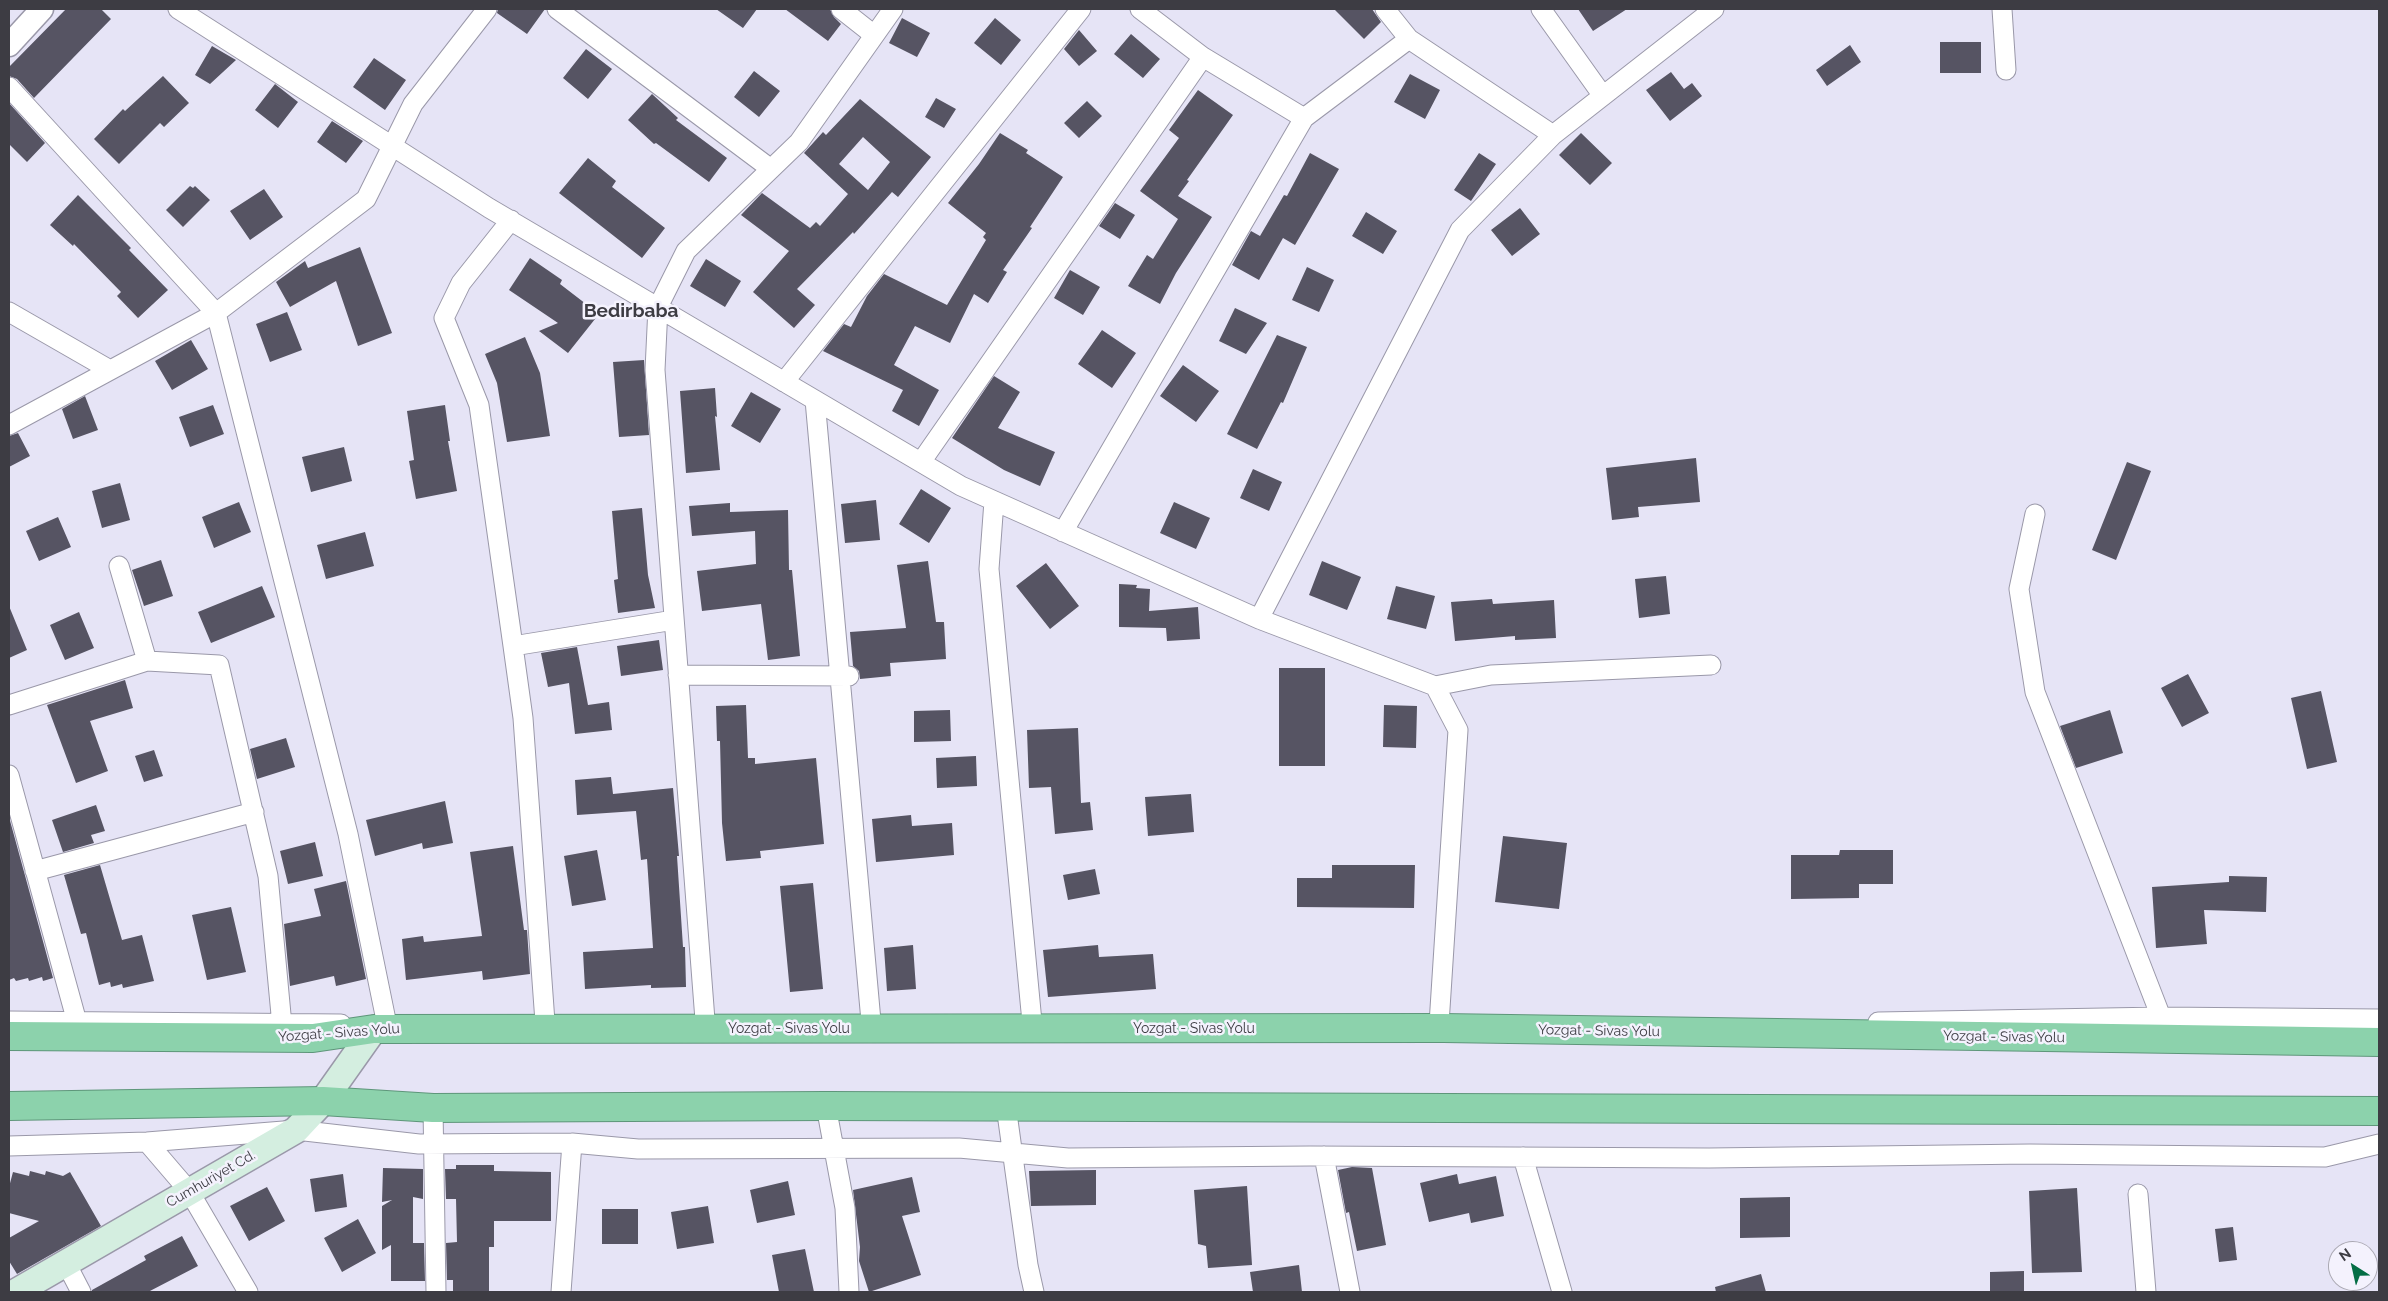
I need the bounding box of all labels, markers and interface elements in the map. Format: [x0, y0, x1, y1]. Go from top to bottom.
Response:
district label: Bedirbaba [584, 300, 678, 322]
street label: Yozgat - Sivas Yolu [278, 1020, 400, 1046]
street label: Yozgat - Sivas Yolu [728, 1021, 850, 1037]
street label: Yozgat - Sivas Yolu [1133, 1021, 1255, 1037]
street label: Yozgat - Sivas Yolu [1538, 1022, 1660, 1040]
street label: Yozgat - Sivas Yolu [1943, 1028, 2065, 1046]
street label: Cumhuriyet Cd. [164, 1147, 258, 1211]
north arrow [2328, 1241, 2378, 1291]
text: N [2336, 1245, 2354, 1264]

